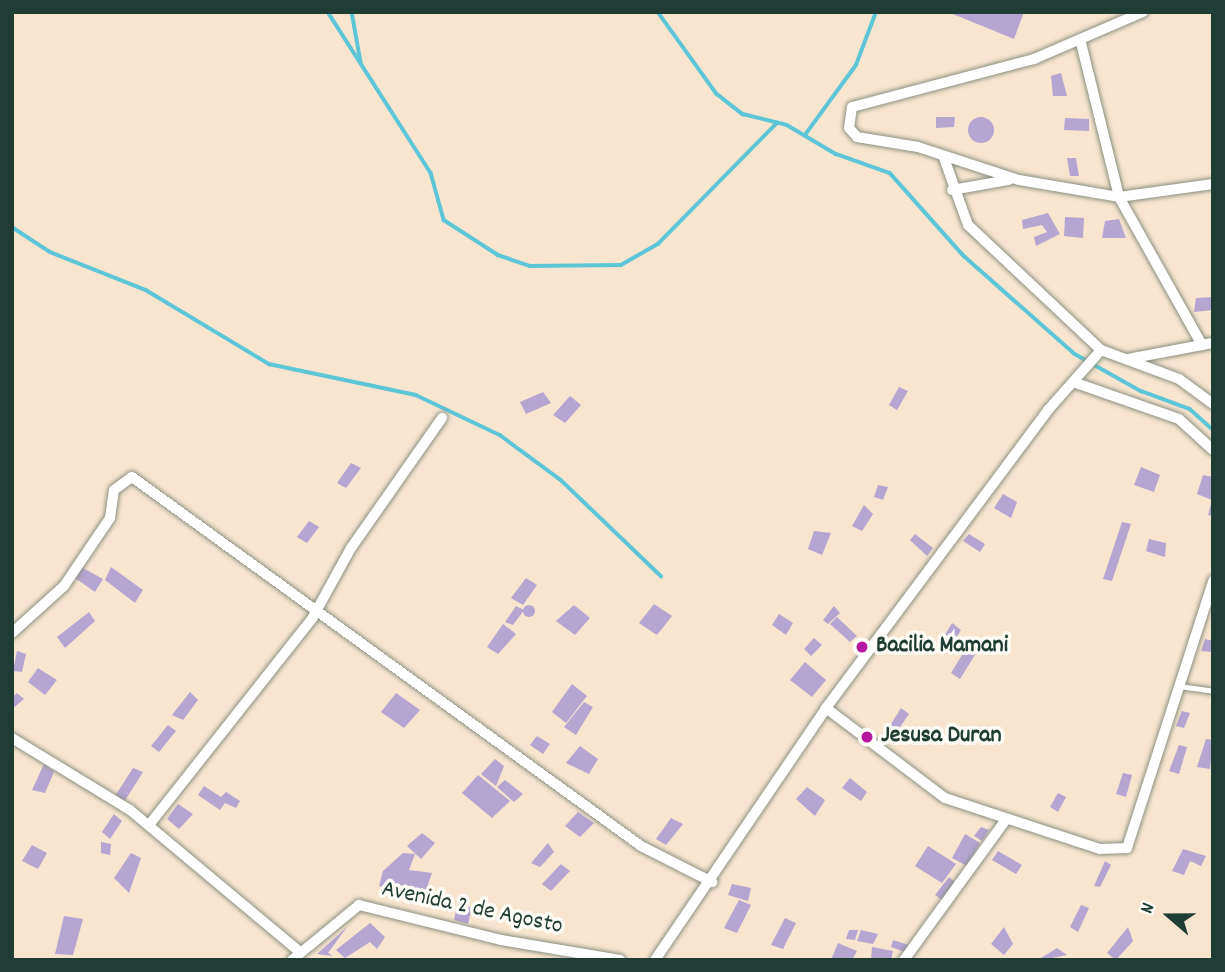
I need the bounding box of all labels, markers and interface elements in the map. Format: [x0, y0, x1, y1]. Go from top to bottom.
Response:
place label: Bacilia Mamani [876, 633, 1008, 661]
marker: Bacilia Mamani [854, 639, 870, 655]
place label: Jesusa Duran [881, 723, 1002, 751]
marker: Jesusa Duran [859, 729, 875, 745]
street label: Avenida 2 de Agosto [379, 876, 565, 942]
north arrow [1134, 881, 1204, 951]
text: N [1135, 900, 1163, 918]

